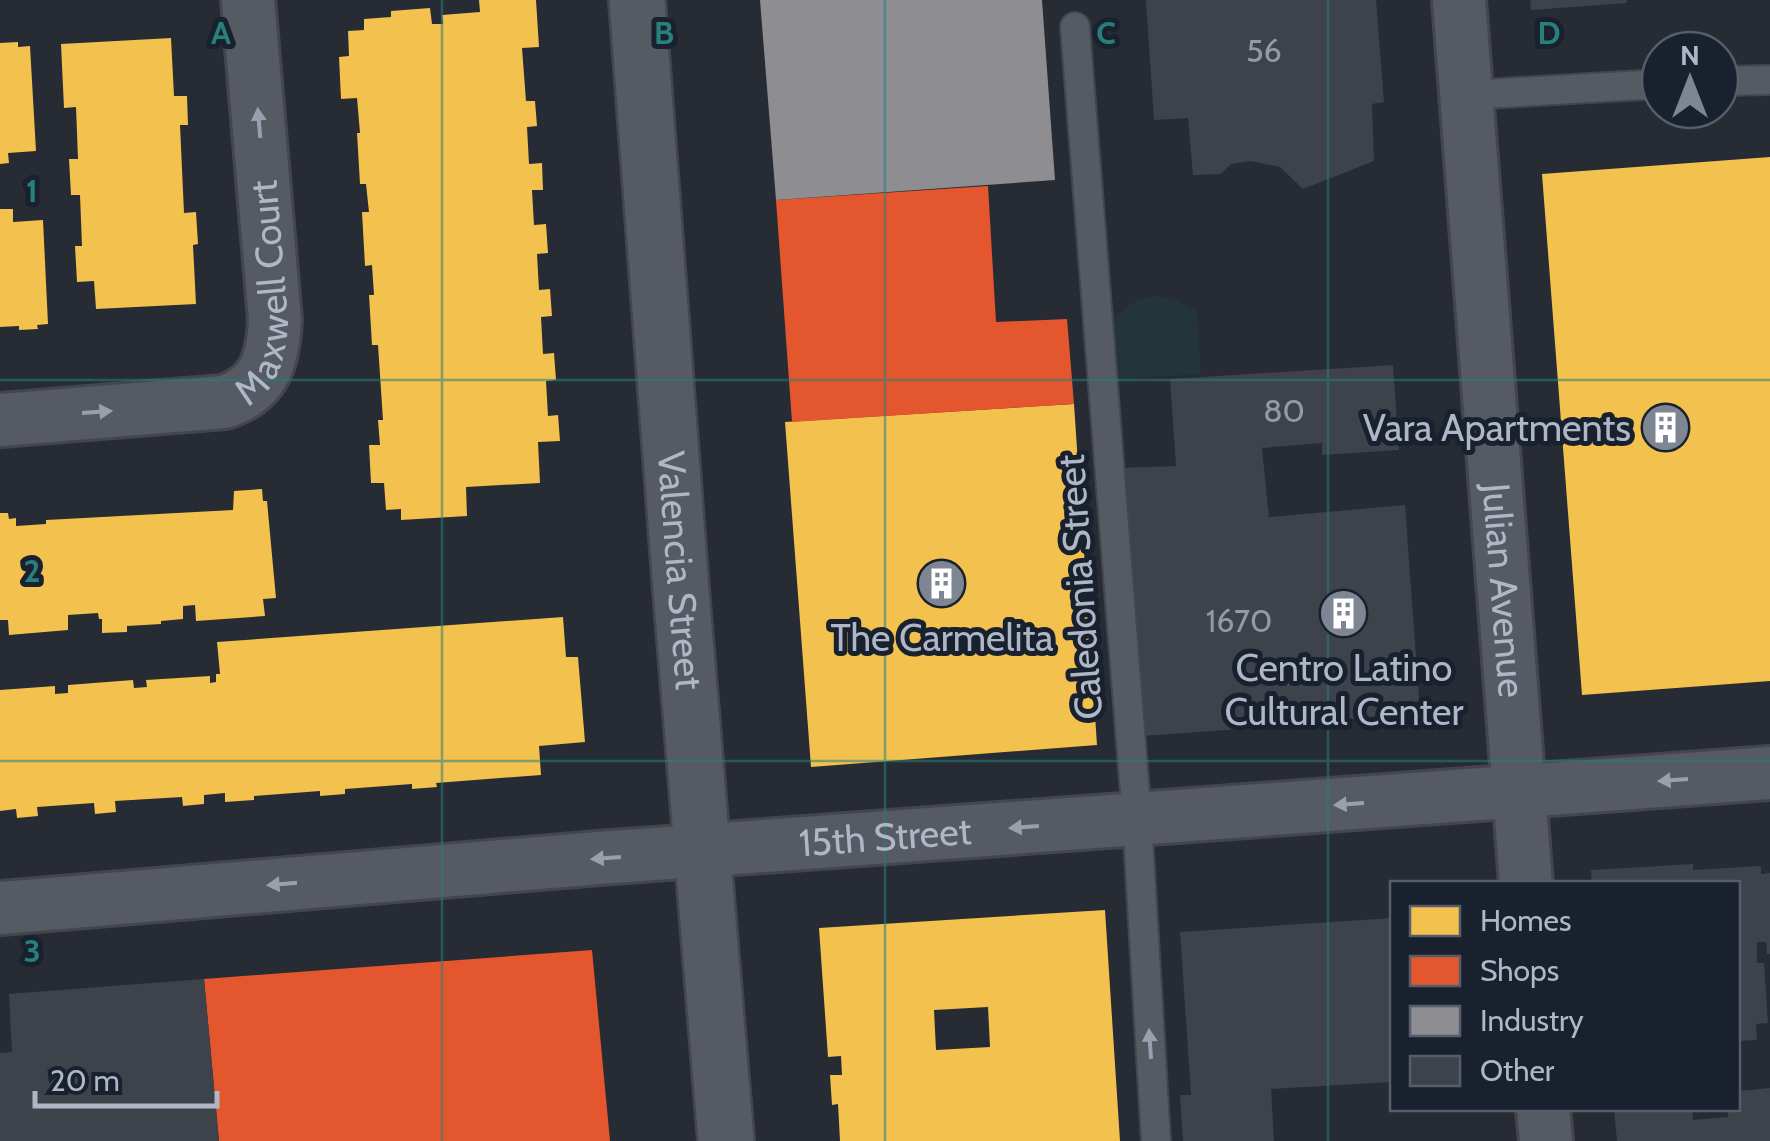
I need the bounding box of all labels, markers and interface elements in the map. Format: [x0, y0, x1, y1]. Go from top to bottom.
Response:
text: A [211, 13, 231, 52]
text: B [654, 13, 674, 52]
text: C [1096, 13, 1116, 52]
text: D [1537, 13, 1561, 52]
north arrow [1640, 30, 1740, 130]
house number: 56 [1246, 31, 1282, 70]
text: N [1680, 38, 1700, 72]
one-way arrow [250, 107, 266, 139]
text: 1 [26, 171, 38, 210]
street label: Maxwell Court [224, 178, 299, 415]
house number: 80 [1263, 391, 1305, 430]
building icon: Vara Apartments [1640, 402, 1692, 454]
one-way arrow [82, 404, 114, 420]
place label: Vara Apartments [1363, 404, 1631, 451]
street label: Valencia Street [648, 449, 713, 692]
street label: Caledonia Street [1047, 453, 1112, 721]
street label: Julian Avenue [1473, 480, 1536, 699]
text: 2 [24, 551, 40, 590]
building icon: The Carmelita [916, 558, 968, 610]
building icon: Centro Latino Cultural Center [1318, 588, 1370, 640]
house number: 1670 [1206, 601, 1272, 640]
place label: The Carmelita [830, 614, 1054, 661]
place label: Centro Latino Cultural Center [1224, 644, 1464, 735]
one-way arrow [1656, 772, 1688, 788]
one-way arrow [1332, 796, 1364, 812]
street label: 15th Street [797, 807, 973, 866]
one-way arrow [1008, 820, 1040, 836]
one-way arrow [589, 850, 621, 866]
one-way arrow [265, 877, 297, 893]
legend [1390, 881, 1740, 1111]
text: Homes [1480, 902, 1571, 939]
text: 3 [23, 931, 41, 970]
text: Shops [1480, 952, 1559, 989]
text: Industry [1480, 1002, 1584, 1039]
one-way arrow [1142, 1027, 1158, 1059]
scale bar [35, 1046, 218, 1108]
text: Other [1480, 1052, 1555, 1089]
text: 20 m [50, 1062, 120, 1099]

